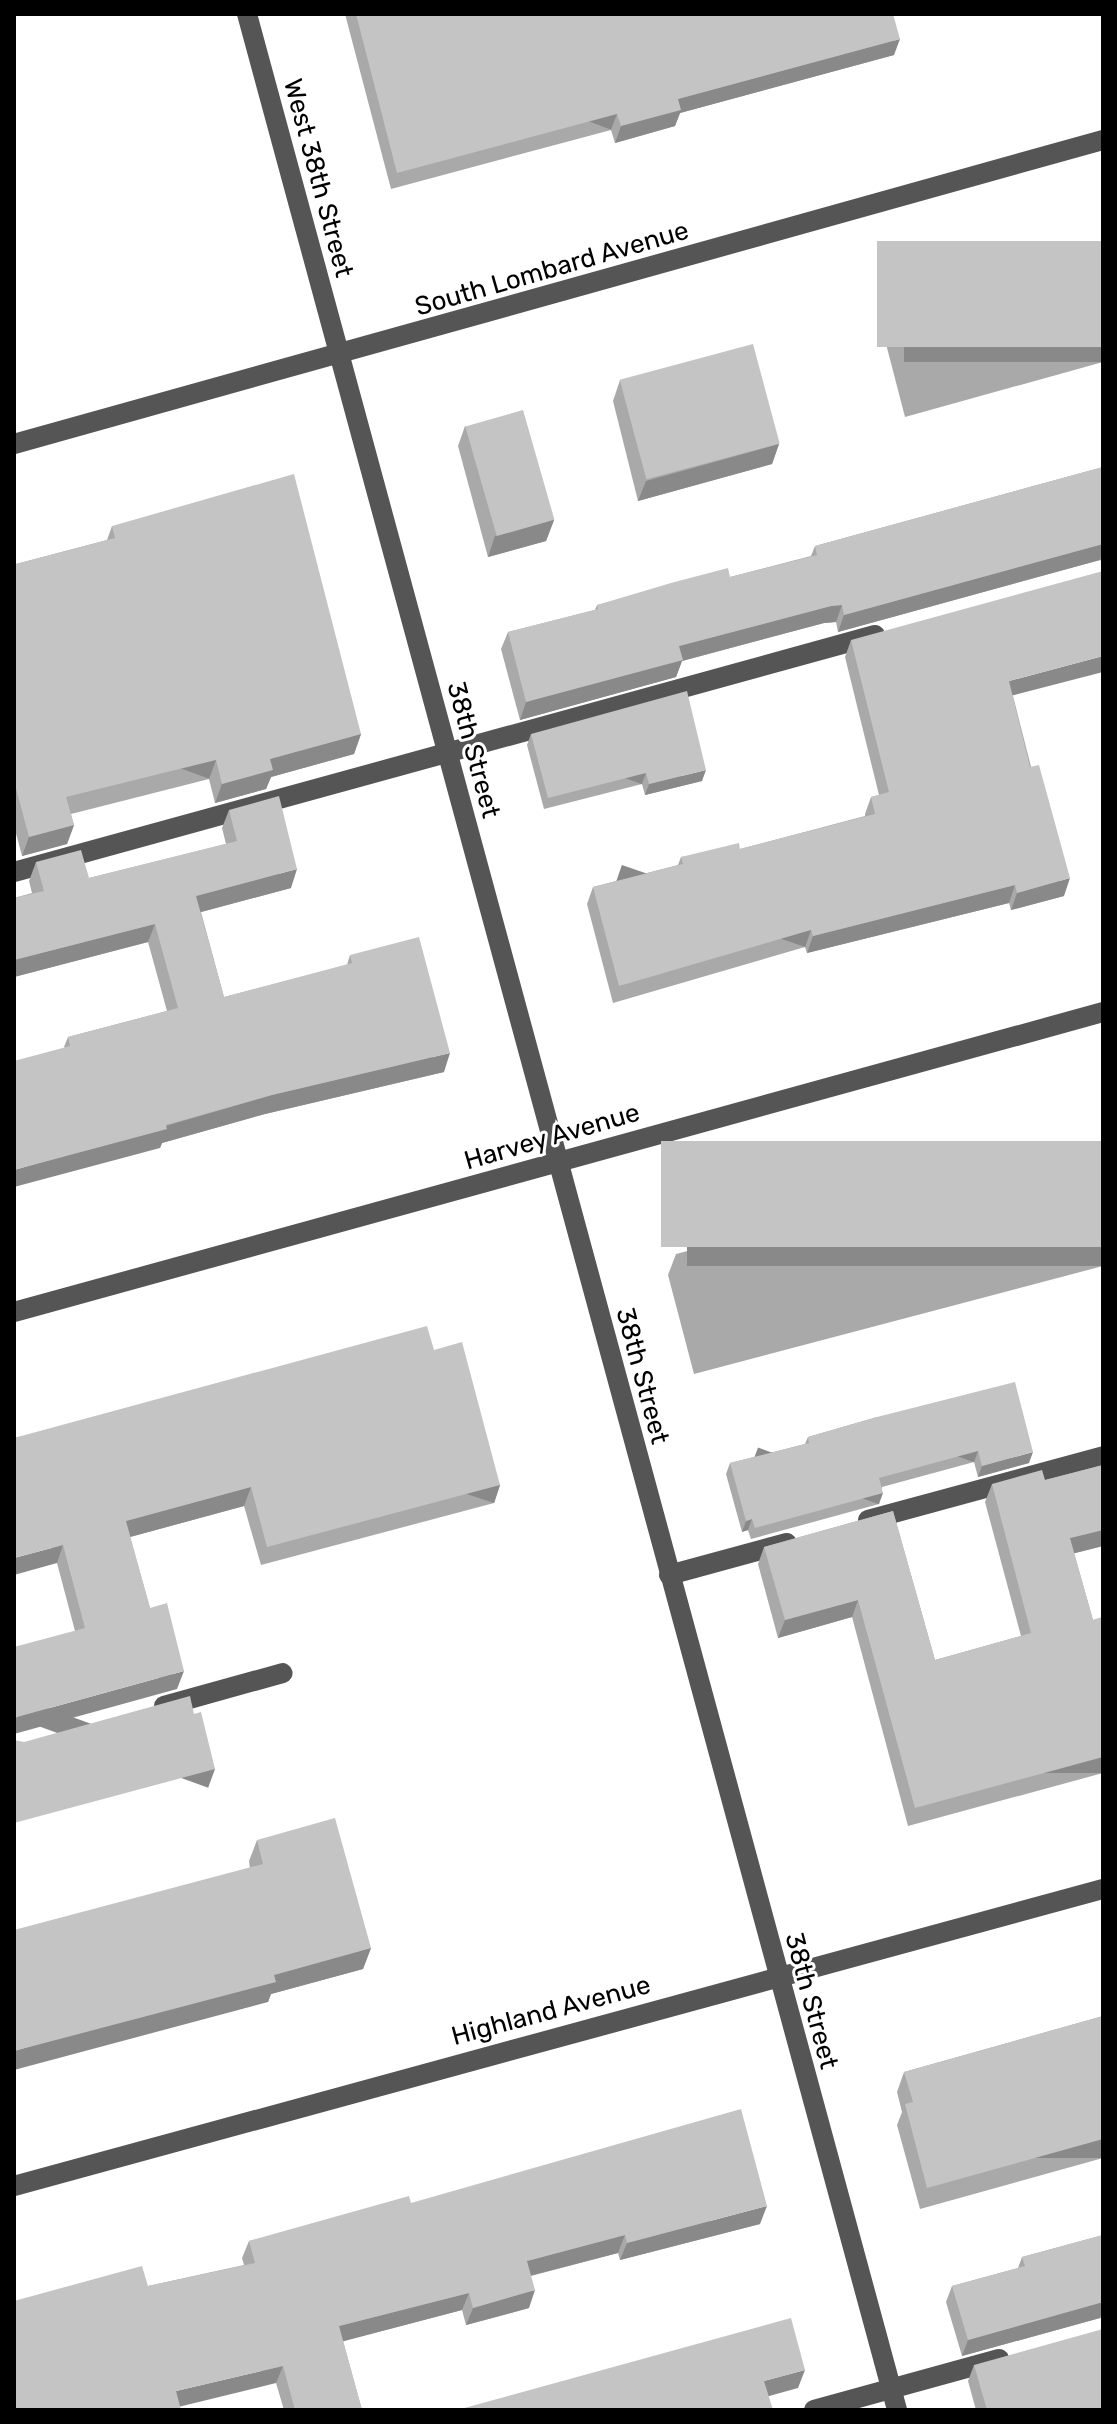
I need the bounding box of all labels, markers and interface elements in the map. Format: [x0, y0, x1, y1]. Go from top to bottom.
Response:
street label: West 38th Street [276, 75, 360, 281]
street label: South Lombard Avenue [411, 215, 693, 323]
street label: 38th Street [440, 678, 506, 822]
street label: Harvey Avenue [460, 1097, 644, 1177]
street label: 38th Street [609, 1304, 675, 1448]
street label: 38th Street [778, 1929, 844, 2073]
street label: Highland Avenue [448, 1969, 654, 2053]

